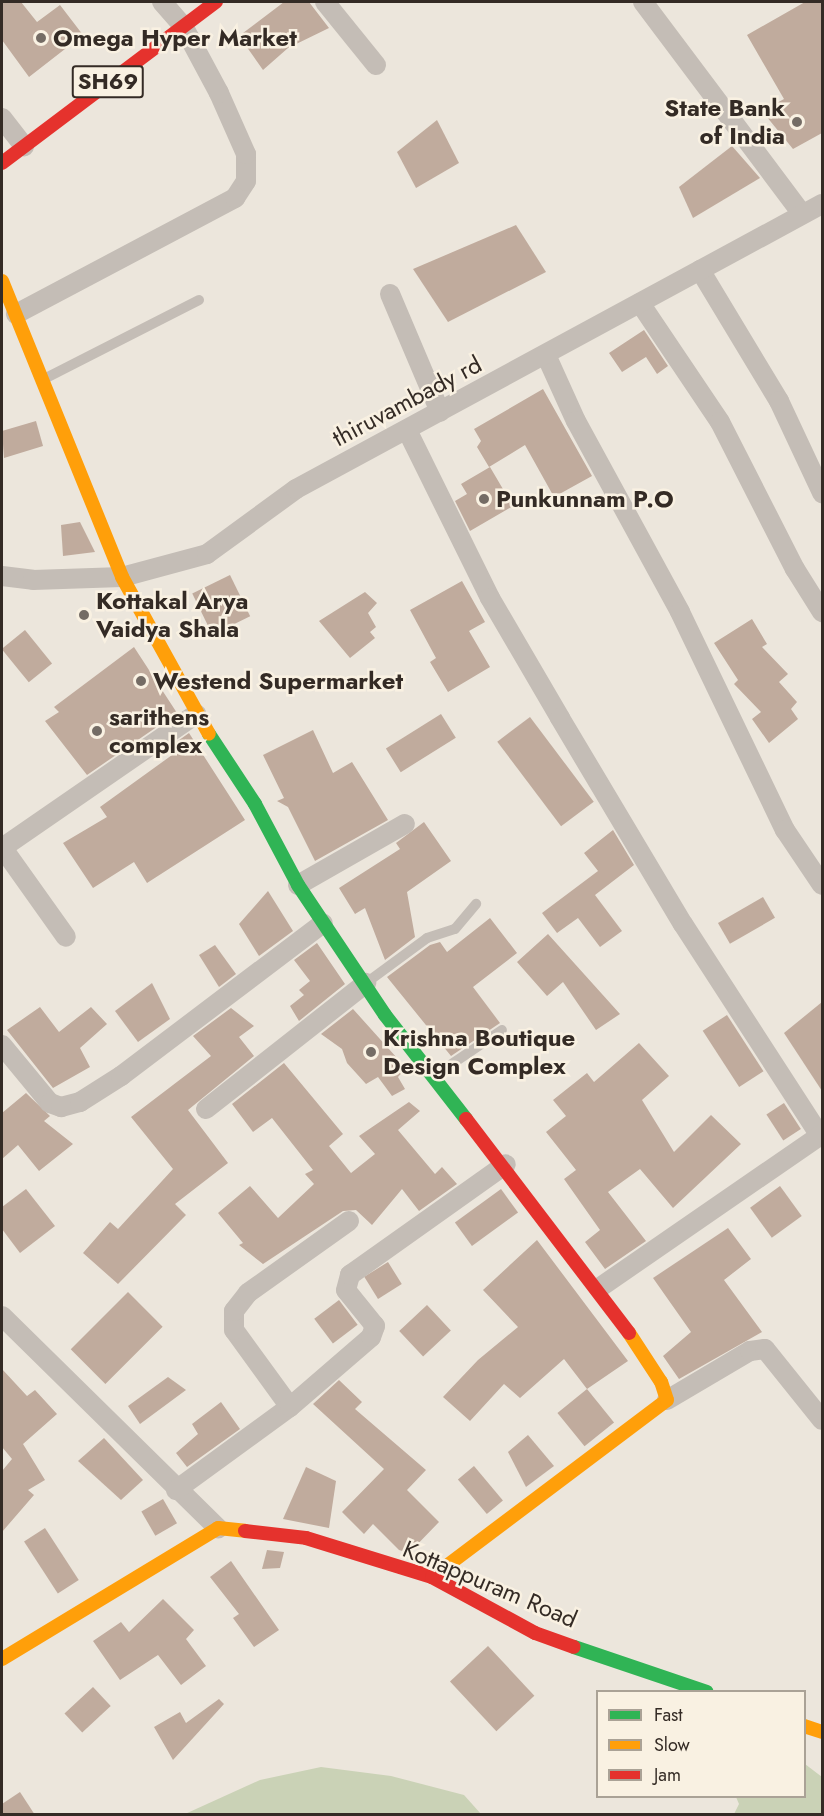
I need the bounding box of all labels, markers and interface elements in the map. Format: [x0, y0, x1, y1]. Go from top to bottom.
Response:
place label: Omega Hyper Market [53, 24, 297, 52]
marker: Omega Hyper Market [34, 31, 48, 45]
road number: SH69 [70, 63, 146, 101]
place label: State Bank of India [664, 94, 785, 150]
marker: State Bank of India [790, 115, 804, 129]
street label: thiruvambady rd [327, 350, 487, 452]
place label: Punkunnam P.O [496, 485, 674, 513]
marker: Punkunnam P.O [477, 492, 491, 506]
place label: Kottakal Arya Vaidya Shala [96, 587, 249, 643]
marker: Kottakal Arya Vaidya Shala [77, 608, 91, 622]
place label: Westend Supermarket [153, 667, 403, 695]
marker: Westend Supermarket [134, 674, 148, 688]
place label: sarithens complex [109, 703, 209, 759]
marker: sarithens complex [90, 724, 104, 738]
place label: Krishna Boutique Design Complex [383, 1024, 575, 1080]
marker: Krishna Boutique Design Complex [364, 1045, 378, 1059]
street label: Kottappuram Road [399, 1534, 581, 1634]
legend [596, 1690, 806, 1798]
text: Fast [654, 1702, 683, 1728]
text: Slow [654, 1732, 690, 1758]
text: Jam [654, 1762, 681, 1788]

